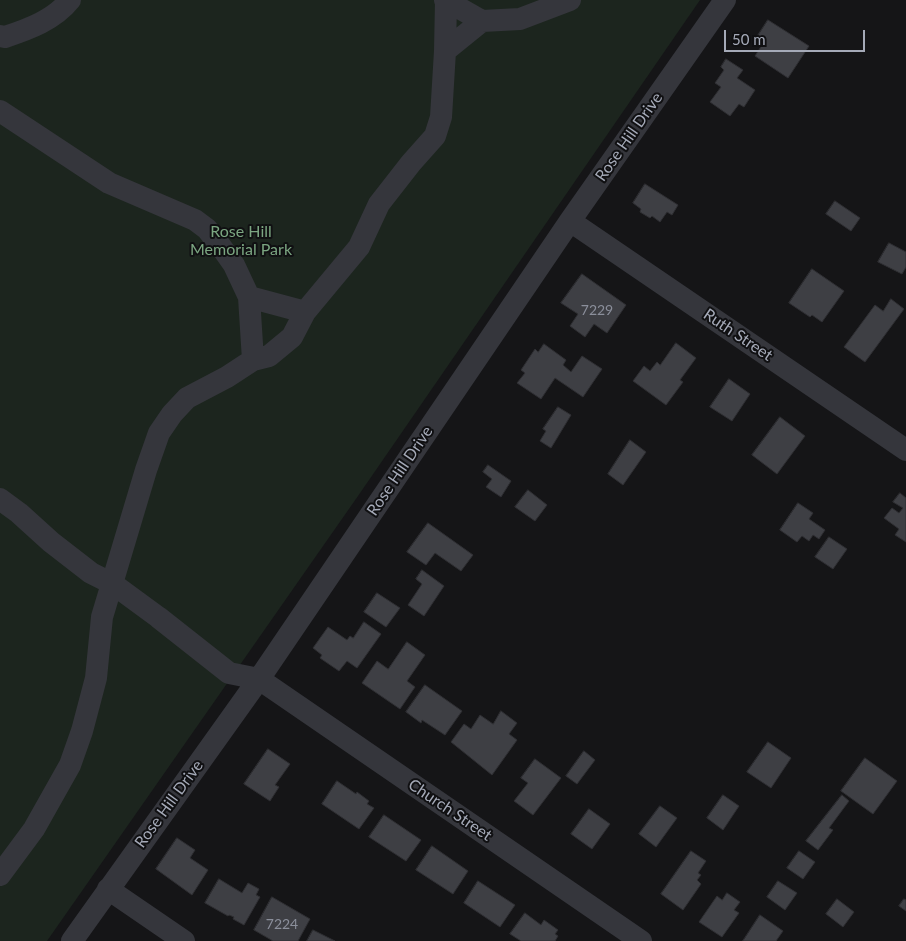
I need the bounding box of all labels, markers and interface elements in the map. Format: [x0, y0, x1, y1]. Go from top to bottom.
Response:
scale bar [726, 20, 867, 52]
text: 50 m [732, 30, 766, 48]
street label: Rose Hill Drive [591, 89, 667, 185]
park label: Rose Hill Memorial Park [190, 222, 292, 260]
house number: 7229 [581, 302, 613, 318]
street label: Ruth Street [700, 305, 776, 365]
street label: Rose Hill Drive [363, 423, 437, 519]
street label: Rose Hill Drive [131, 756, 207, 852]
street label: Church Street [404, 775, 496, 845]
house number: 7224 [266, 916, 298, 932]

